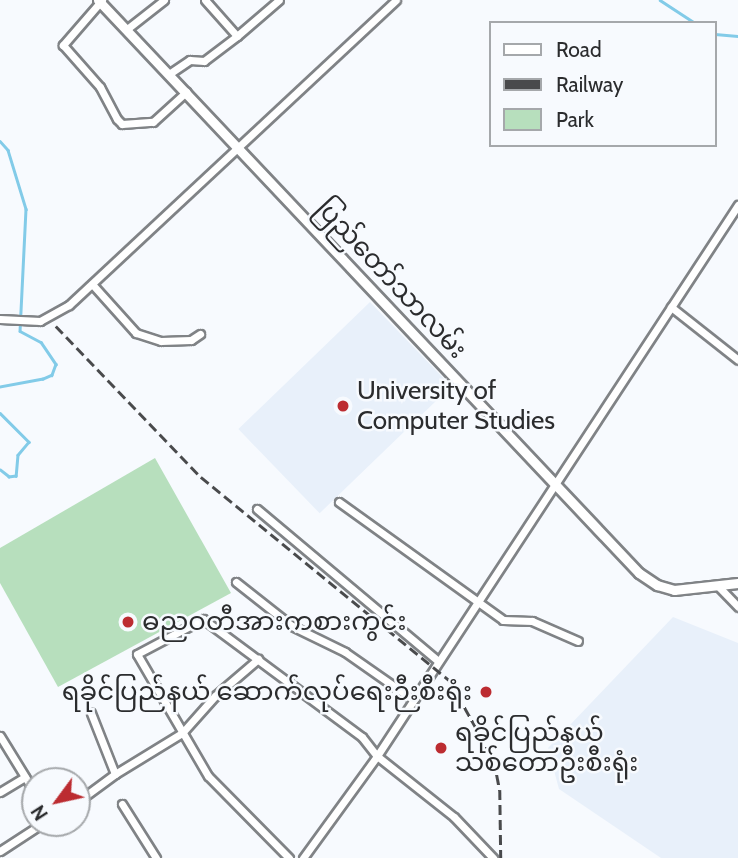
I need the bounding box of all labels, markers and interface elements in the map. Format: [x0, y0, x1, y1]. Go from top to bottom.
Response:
legend [490, 21, 717, 147]
text: Road [556, 37, 602, 62]
text: Railway [556, 72, 623, 97]
text: Park [556, 107, 594, 132]
street label: ပြည်တော်သာလမ်း [309, 193, 473, 365]
place label: University of Computer Studies [357, 375, 555, 436]
marker: University of Computer Studies [335, 398, 351, 414]
place label: ဓညဝတီအားကစားကွင်း [142, 606, 406, 638]
marker: ဓညဝတီအားကစားကွင်း [120, 614, 136, 630]
place label: ရခိုင်ပြည်နယ် ဆောက်လုပ်ရေးဉီးစီးရုံး [62, 676, 472, 708]
marker: ရခိုင်ပြည်နယ် ဆောက်လုပ်ရေးဉီးစီးရုံး [478, 684, 494, 700]
place label: ရခိုင်ပြည်နယ် သစ်တောဦးစီးရုံး [455, 717, 638, 778]
marker: ရခိုင်ပြည်နယ် သစ်တောဦးစီးရုံး [433, 740, 449, 756]
north arrow [21, 767, 91, 837]
text: N [26, 801, 53, 825]

